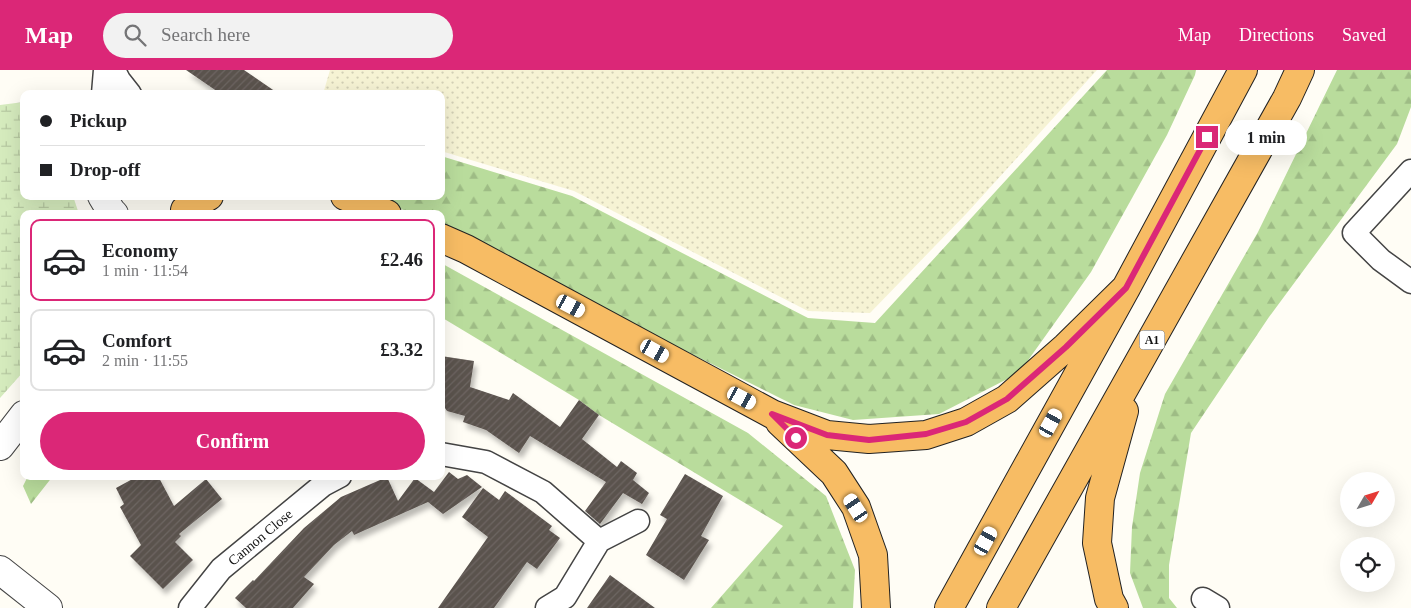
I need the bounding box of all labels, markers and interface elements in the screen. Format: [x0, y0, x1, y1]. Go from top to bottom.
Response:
search box [103, 13, 453, 58]
icon: search [121, 21, 149, 49]
text: Map [25, 22, 73, 48]
text: Search here [161, 24, 250, 45]
text: Map [1178, 25, 1211, 45]
text: Directions [1239, 25, 1314, 45]
text: Saved [1342, 25, 1386, 45]
text: Pickup [70, 110, 127, 131]
callout: 1 min [1224, 120, 1307, 154]
route end [1196, 126, 1218, 148]
text: 1 min [1247, 129, 1285, 146]
text: Drop-off [70, 159, 140, 180]
icon: car [42, 238, 87, 283]
text: Economy [102, 240, 178, 261]
text: £2.46 [380, 249, 423, 270]
text: 1 min · 11:54 [102, 262, 188, 279]
car [554, 292, 587, 320]
icon: car [42, 328, 87, 373]
text: Comfort [102, 330, 172, 351]
road number: A1 [1140, 330, 1164, 350]
car [638, 337, 671, 365]
text: £3.32 [380, 339, 423, 360]
text: 2 min · 11:55 [102, 352, 188, 369]
car [725, 384, 758, 412]
car [1037, 406, 1064, 440]
button: Confirm [40, 412, 425, 470]
route start [785, 427, 807, 449]
north arrow [1340, 472, 1395, 528]
map controls [1340, 472, 1395, 592]
car [841, 491, 870, 525]
street label: Cannon Close [225, 506, 295, 569]
car [972, 524, 999, 558]
button: locate [1340, 537, 1395, 592]

